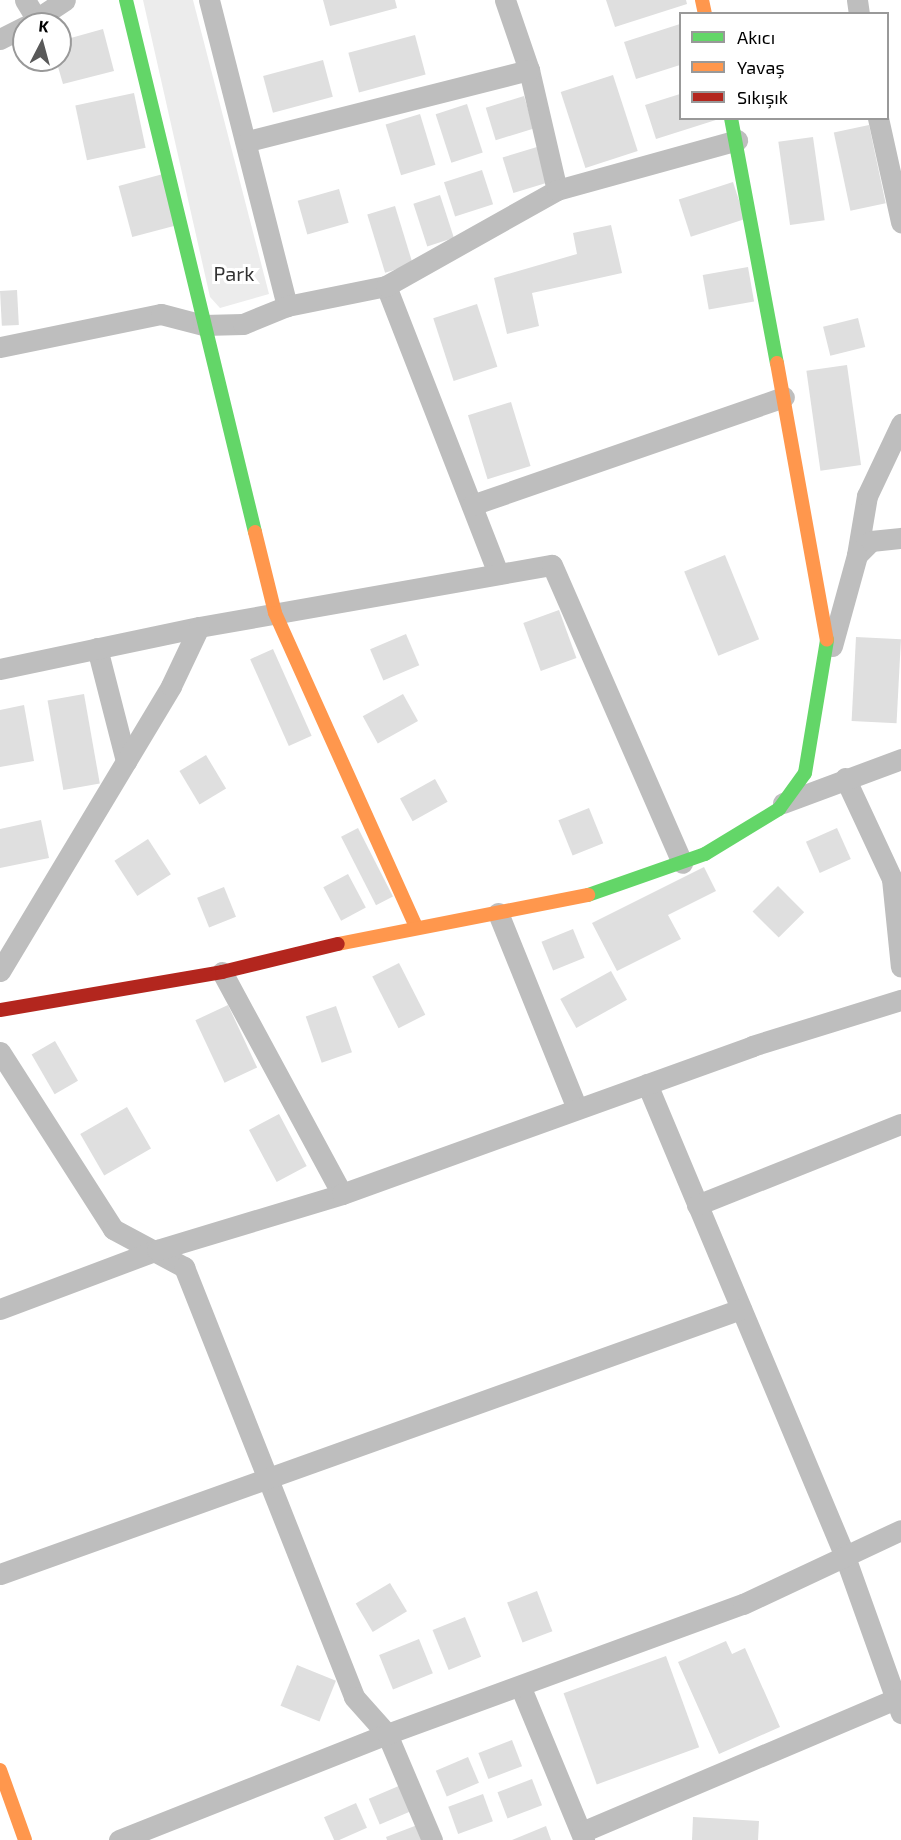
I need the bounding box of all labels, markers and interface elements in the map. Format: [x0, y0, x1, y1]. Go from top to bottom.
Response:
north arrow [12, 12, 72, 72]
legend [679, 12, 889, 120]
text: K [38, 16, 50, 36]
text: Akıcı [737, 26, 775, 48]
text: Yavaş [737, 56, 785, 78]
text: Sıkışık [737, 86, 788, 108]
park label: Park [214, 261, 254, 285]

